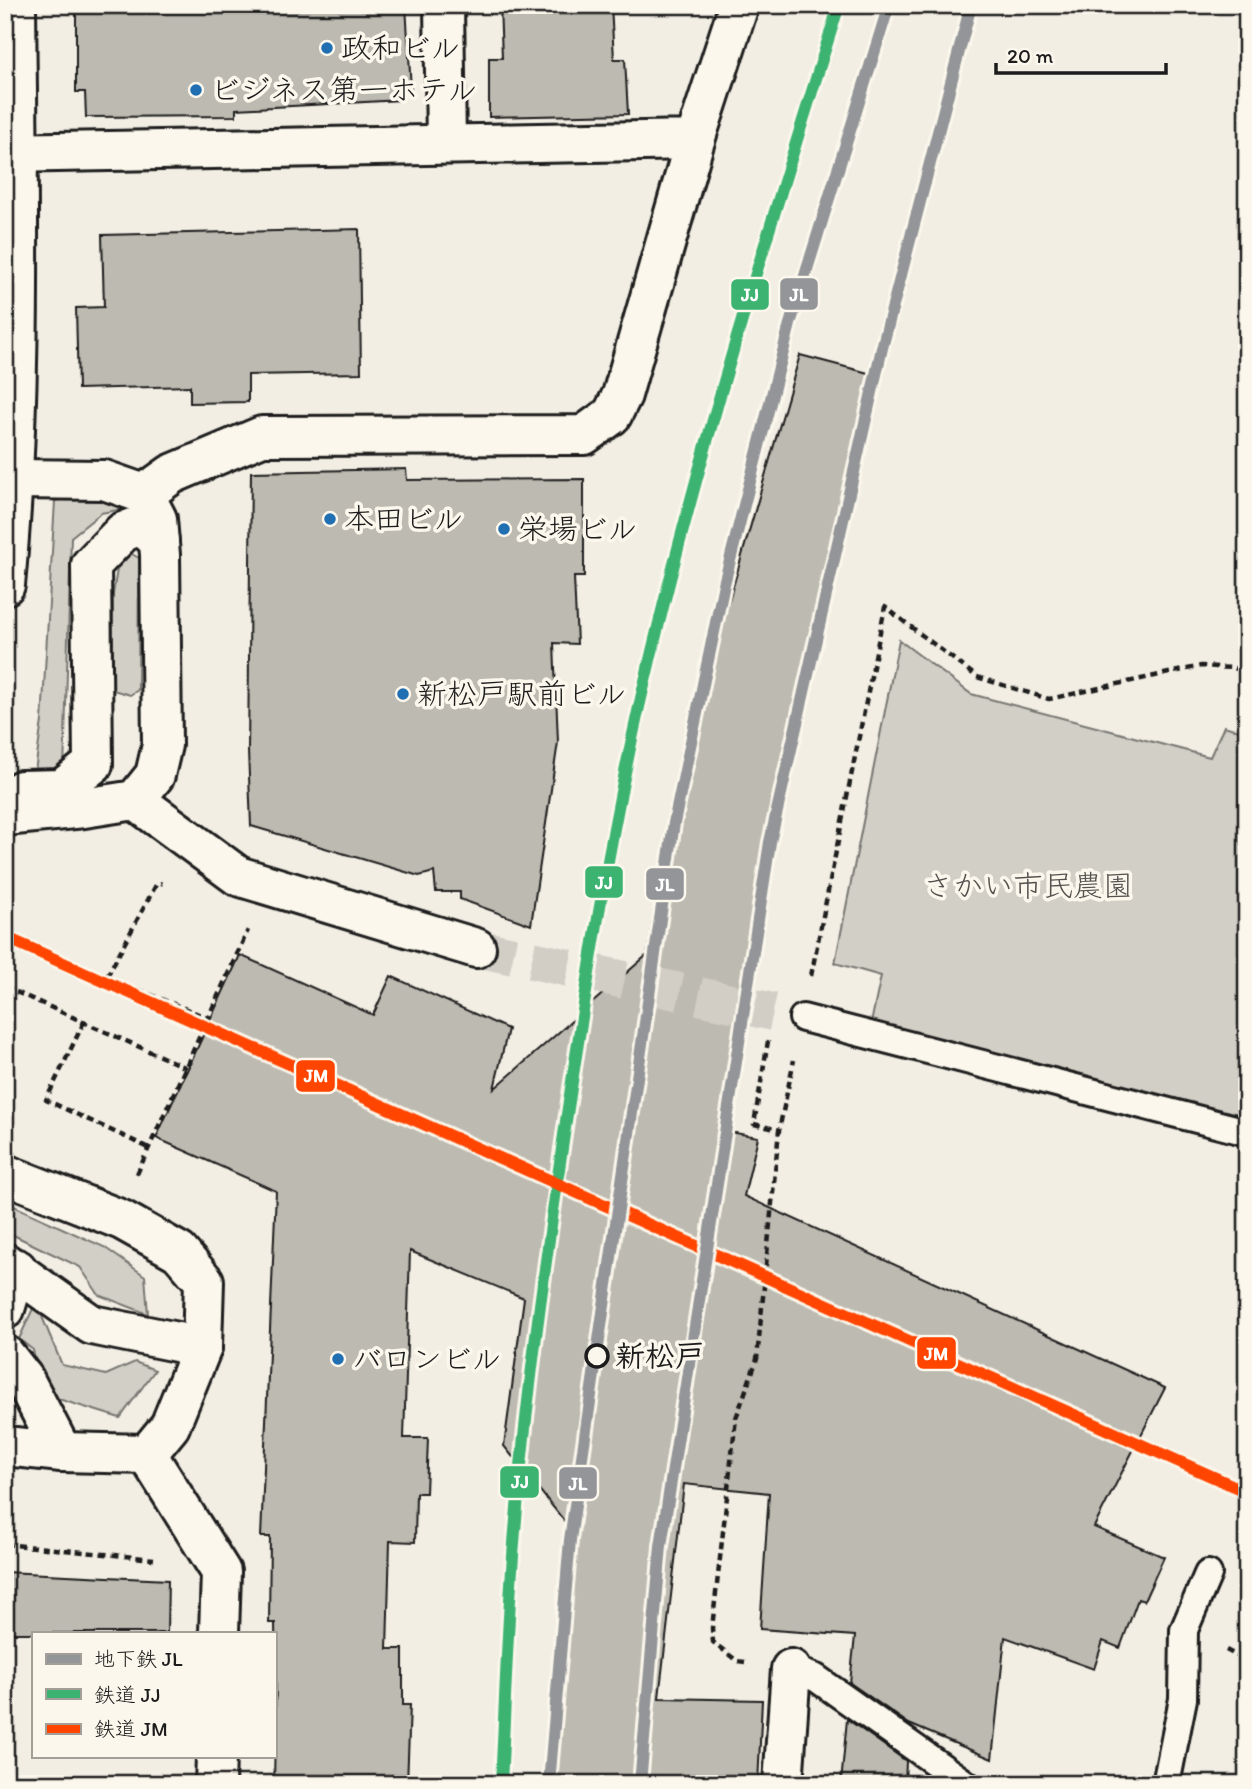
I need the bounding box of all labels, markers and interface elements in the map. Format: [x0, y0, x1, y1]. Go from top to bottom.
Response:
place label: 政和ビル [341, 29, 460, 66]
scale bar [996, 32, 1166, 76]
marker: 政和ビル [319, 40, 335, 56]
text: 20 m [1007, 43, 1054, 68]
place label: ビジネス第一ホテル [210, 71, 478, 108]
marker: ビジネス第一ホテル [188, 82, 204, 98]
line badge: JL [779, 277, 819, 311]
line badge: JJ [730, 278, 770, 311]
text: JJ [740, 283, 759, 306]
text: JL [789, 283, 809, 306]
place label: 本田ビル [344, 500, 463, 537]
place label: 栄場ビル [518, 510, 637, 547]
marker: 本田ビル [322, 511, 338, 527]
marker: 栄場ビル [496, 521, 512, 537]
place label: 新松戸駅前ビル [417, 675, 626, 712]
marker: 新松戸駅前ビル [395, 686, 411, 702]
line badge: JJ [584, 865, 624, 899]
line badge: JL [645, 867, 685, 901]
park label: さかい市民農園 [923, 867, 1133, 904]
text: JJ [594, 871, 613, 894]
text: JL [655, 873, 675, 896]
line badge: JM [295, 1059, 336, 1093]
text: JM [303, 1064, 328, 1087]
line badge: JM [916, 1336, 957, 1370]
place label: 新松戸 [615, 1337, 705, 1374]
place label: バロンビル [352, 1340, 501, 1377]
text: JM [923, 1342, 948, 1365]
marker: 新松戸 [585, 1344, 609, 1368]
marker: バロンビル [330, 1351, 346, 1367]
line badge: JJ [499, 1465, 540, 1499]
line badge: JL [558, 1466, 598, 1500]
text: JJ [510, 1470, 529, 1493]
text: JL [568, 1472, 588, 1495]
legend [32, 1632, 276, 1758]
text: 地下鉄 JL [94, 1646, 183, 1671]
text: 鉄道 JJ [94, 1682, 161, 1707]
text: 鉄道 JM [94, 1716, 168, 1741]

